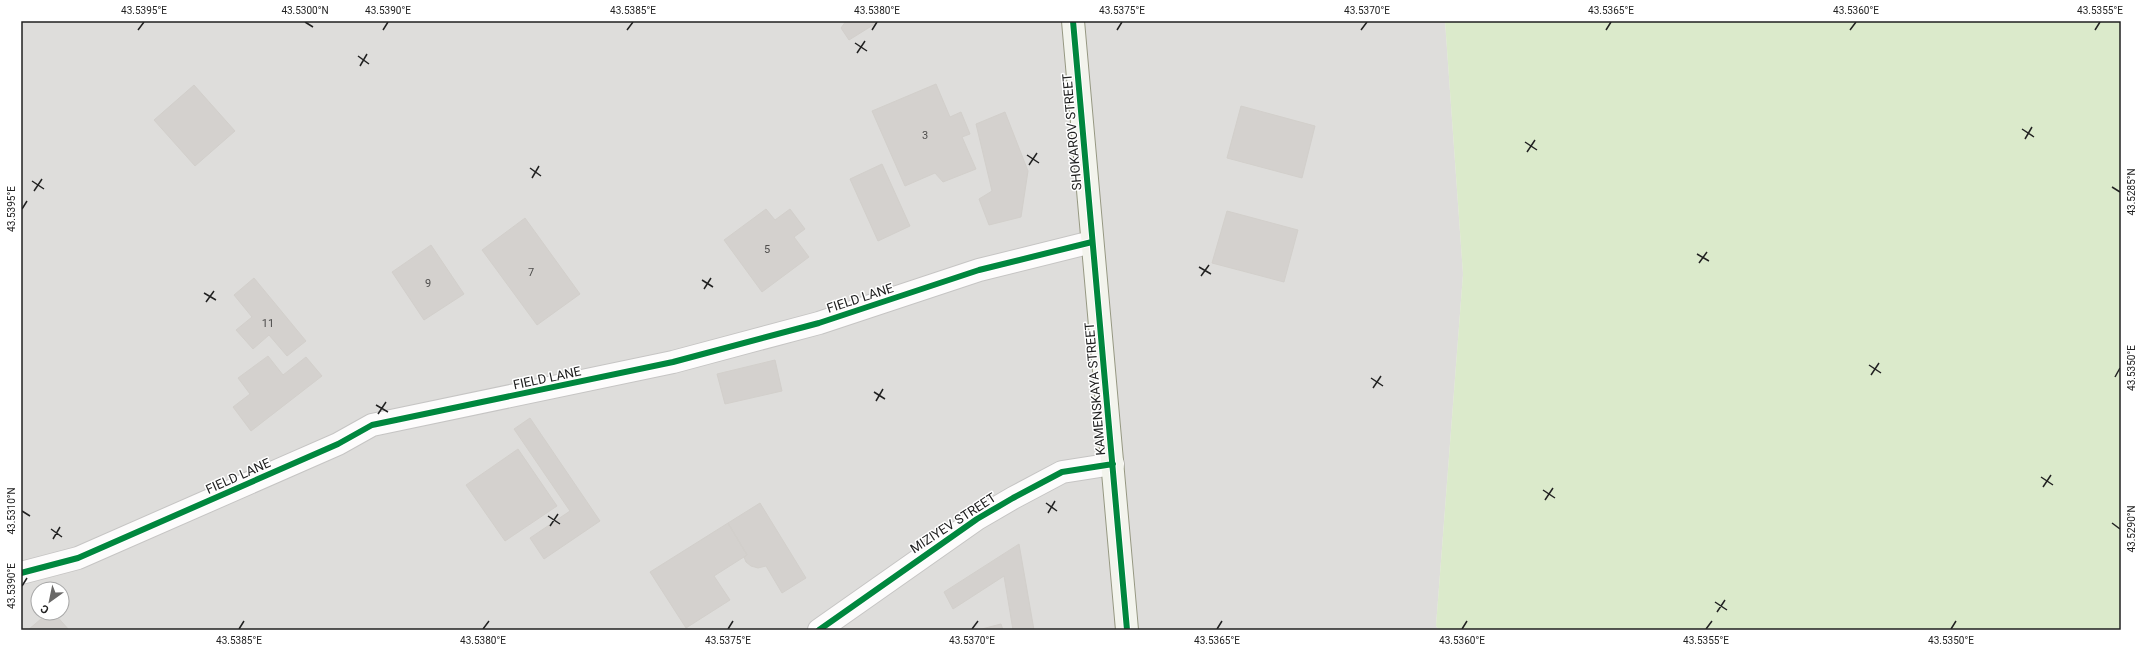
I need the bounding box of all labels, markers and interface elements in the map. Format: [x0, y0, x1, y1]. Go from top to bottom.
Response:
text: 43.5395°E [121, 5, 167, 16]
text: 43.5300°N [281, 5, 329, 16]
text: 43.5390°E [365, 5, 411, 16]
text: 43.5385°E [610, 5, 656, 16]
text: 43.5380°E [854, 5, 900, 16]
text: 43.5375°E [1099, 5, 1145, 16]
text: 43.5370°E [1344, 5, 1390, 16]
text: 43.5365°E [1588, 5, 1634, 16]
text: 43.5360°E [1833, 5, 1879, 16]
text: 43.5355°E [2077, 5, 2123, 16]
street label: SHOKAROV STREET [1059, 73, 1085, 191]
house number: 3 [922, 129, 928, 142]
text: 43.5285°N [2126, 168, 2137, 216]
text: 43.5395°E [6, 186, 17, 232]
house number: 5 [764, 243, 770, 256]
house number: 7 [528, 266, 534, 279]
house number: 9 [425, 277, 431, 290]
street label: FIELD LANE [825, 280, 895, 316]
house number: 11 [262, 317, 274, 330]
street label: KAMENSKAYA STREET [1082, 322, 1108, 456]
text: 43.5350°E [2126, 345, 2137, 391]
street label: FIELD LANE [512, 363, 582, 393]
street label: FIELD LANE [203, 455, 273, 497]
text: 43.5310°N [6, 487, 17, 535]
street label: MIZIYEV STREET [907, 490, 999, 556]
text: 43.5290°N [2126, 505, 2137, 553]
text: 43.5390°E [6, 563, 17, 609]
north arrow [30, 581, 70, 621]
text: С [38, 602, 51, 616]
text: 43.5385°E [216, 635, 262, 646]
text: 43.5380°E [460, 635, 506, 646]
text: 43.5375°E [705, 635, 751, 646]
text: 43.5370°E [949, 635, 995, 646]
text: 43.5365°E [1194, 635, 1240, 646]
text: 43.5360°E [1439, 635, 1485, 646]
text: 43.5355°E [1683, 635, 1729, 646]
text: 43.5350°E [1928, 635, 1974, 646]

